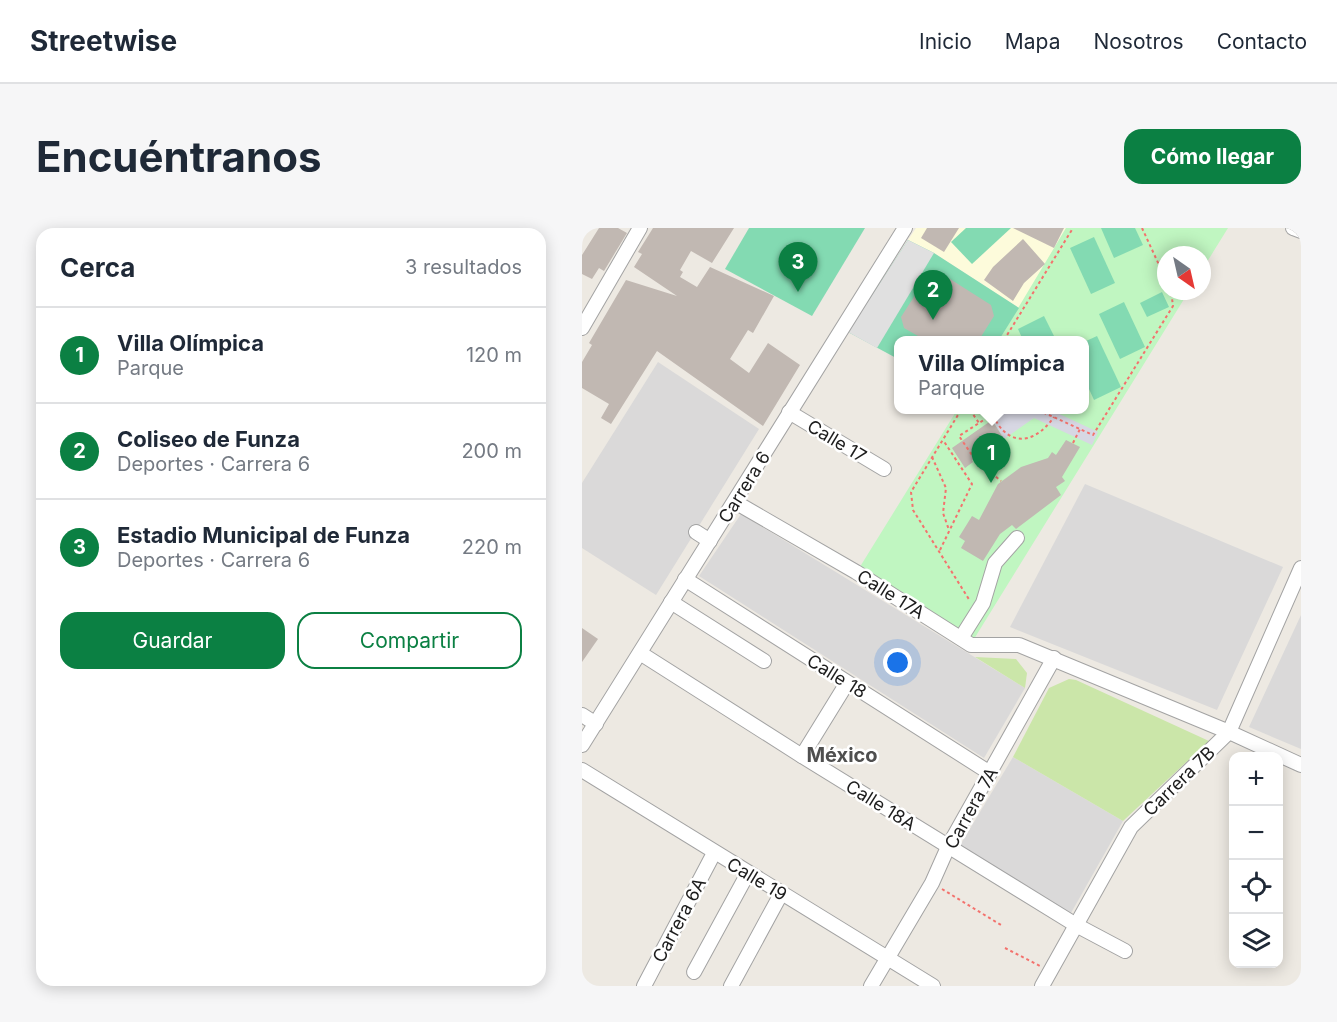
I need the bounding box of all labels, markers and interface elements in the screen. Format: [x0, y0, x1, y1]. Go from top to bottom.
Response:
text: Streetwise [30, 24, 177, 58]
text: Inicio [919, 29, 972, 54]
text: Mapa [1005, 29, 1060, 54]
text: Nosotros [1093, 29, 1184, 54]
text: Contacto [1217, 29, 1307, 54]
button: Cómo llegar [1124, 129, 1301, 184]
text: Encuéntranos [36, 131, 321, 182]
pin: 3 [778, 242, 818, 292]
north arrow [1157, 246, 1211, 300]
text: Cerca [60, 252, 135, 283]
text: 3 resultados [405, 255, 522, 279]
pin: 2 [914, 270, 952, 320]
text: Villa Olímpica [117, 330, 264, 356]
popup [894, 336, 1089, 414]
text: 1 [75, 343, 84, 367]
text: 120 m [466, 343, 522, 367]
text: Villa Olímpica [918, 350, 1065, 376]
text: Parque [117, 356, 184, 380]
text: Parque [918, 376, 985, 400]
street label: Calle 17 [804, 415, 870, 467]
text: Coliseo de Funza [117, 426, 300, 452]
pin: 1 [972, 434, 1010, 483]
text: 2 [73, 439, 86, 463]
text: 200 m [461, 439, 522, 463]
street label: Carrera 6 [714, 447, 774, 527]
text: Deportes · Carrera 6 [117, 452, 310, 476]
text: Estadio Municipal de Funza [117, 522, 410, 548]
text: 3 [73, 535, 86, 559]
text: 220 m [462, 535, 522, 559]
text: Deportes · Carrera 6 [117, 548, 310, 572]
street label: Calle 17A [853, 565, 929, 623]
button: Guardar [60, 612, 285, 669]
button: Compartir [297, 612, 522, 669]
your location [883, 648, 912, 677]
street label: Calle 18 [803, 650, 871, 702]
street label: Carrera 7B [1139, 742, 1219, 820]
district label: México [806, 743, 878, 767]
map controls [1229, 752, 1283, 968]
button: + [1229, 752, 1283, 806]
street label: Carrera 7A [940, 764, 1002, 852]
street label: Calle 18A [842, 775, 920, 835]
button: − [1229, 806, 1283, 860]
street label: Calle 19 [723, 853, 791, 905]
button: locate [1229, 860, 1283, 914]
street label: Carrera 6A [648, 874, 710, 966]
button: layers [1229, 914, 1283, 968]

